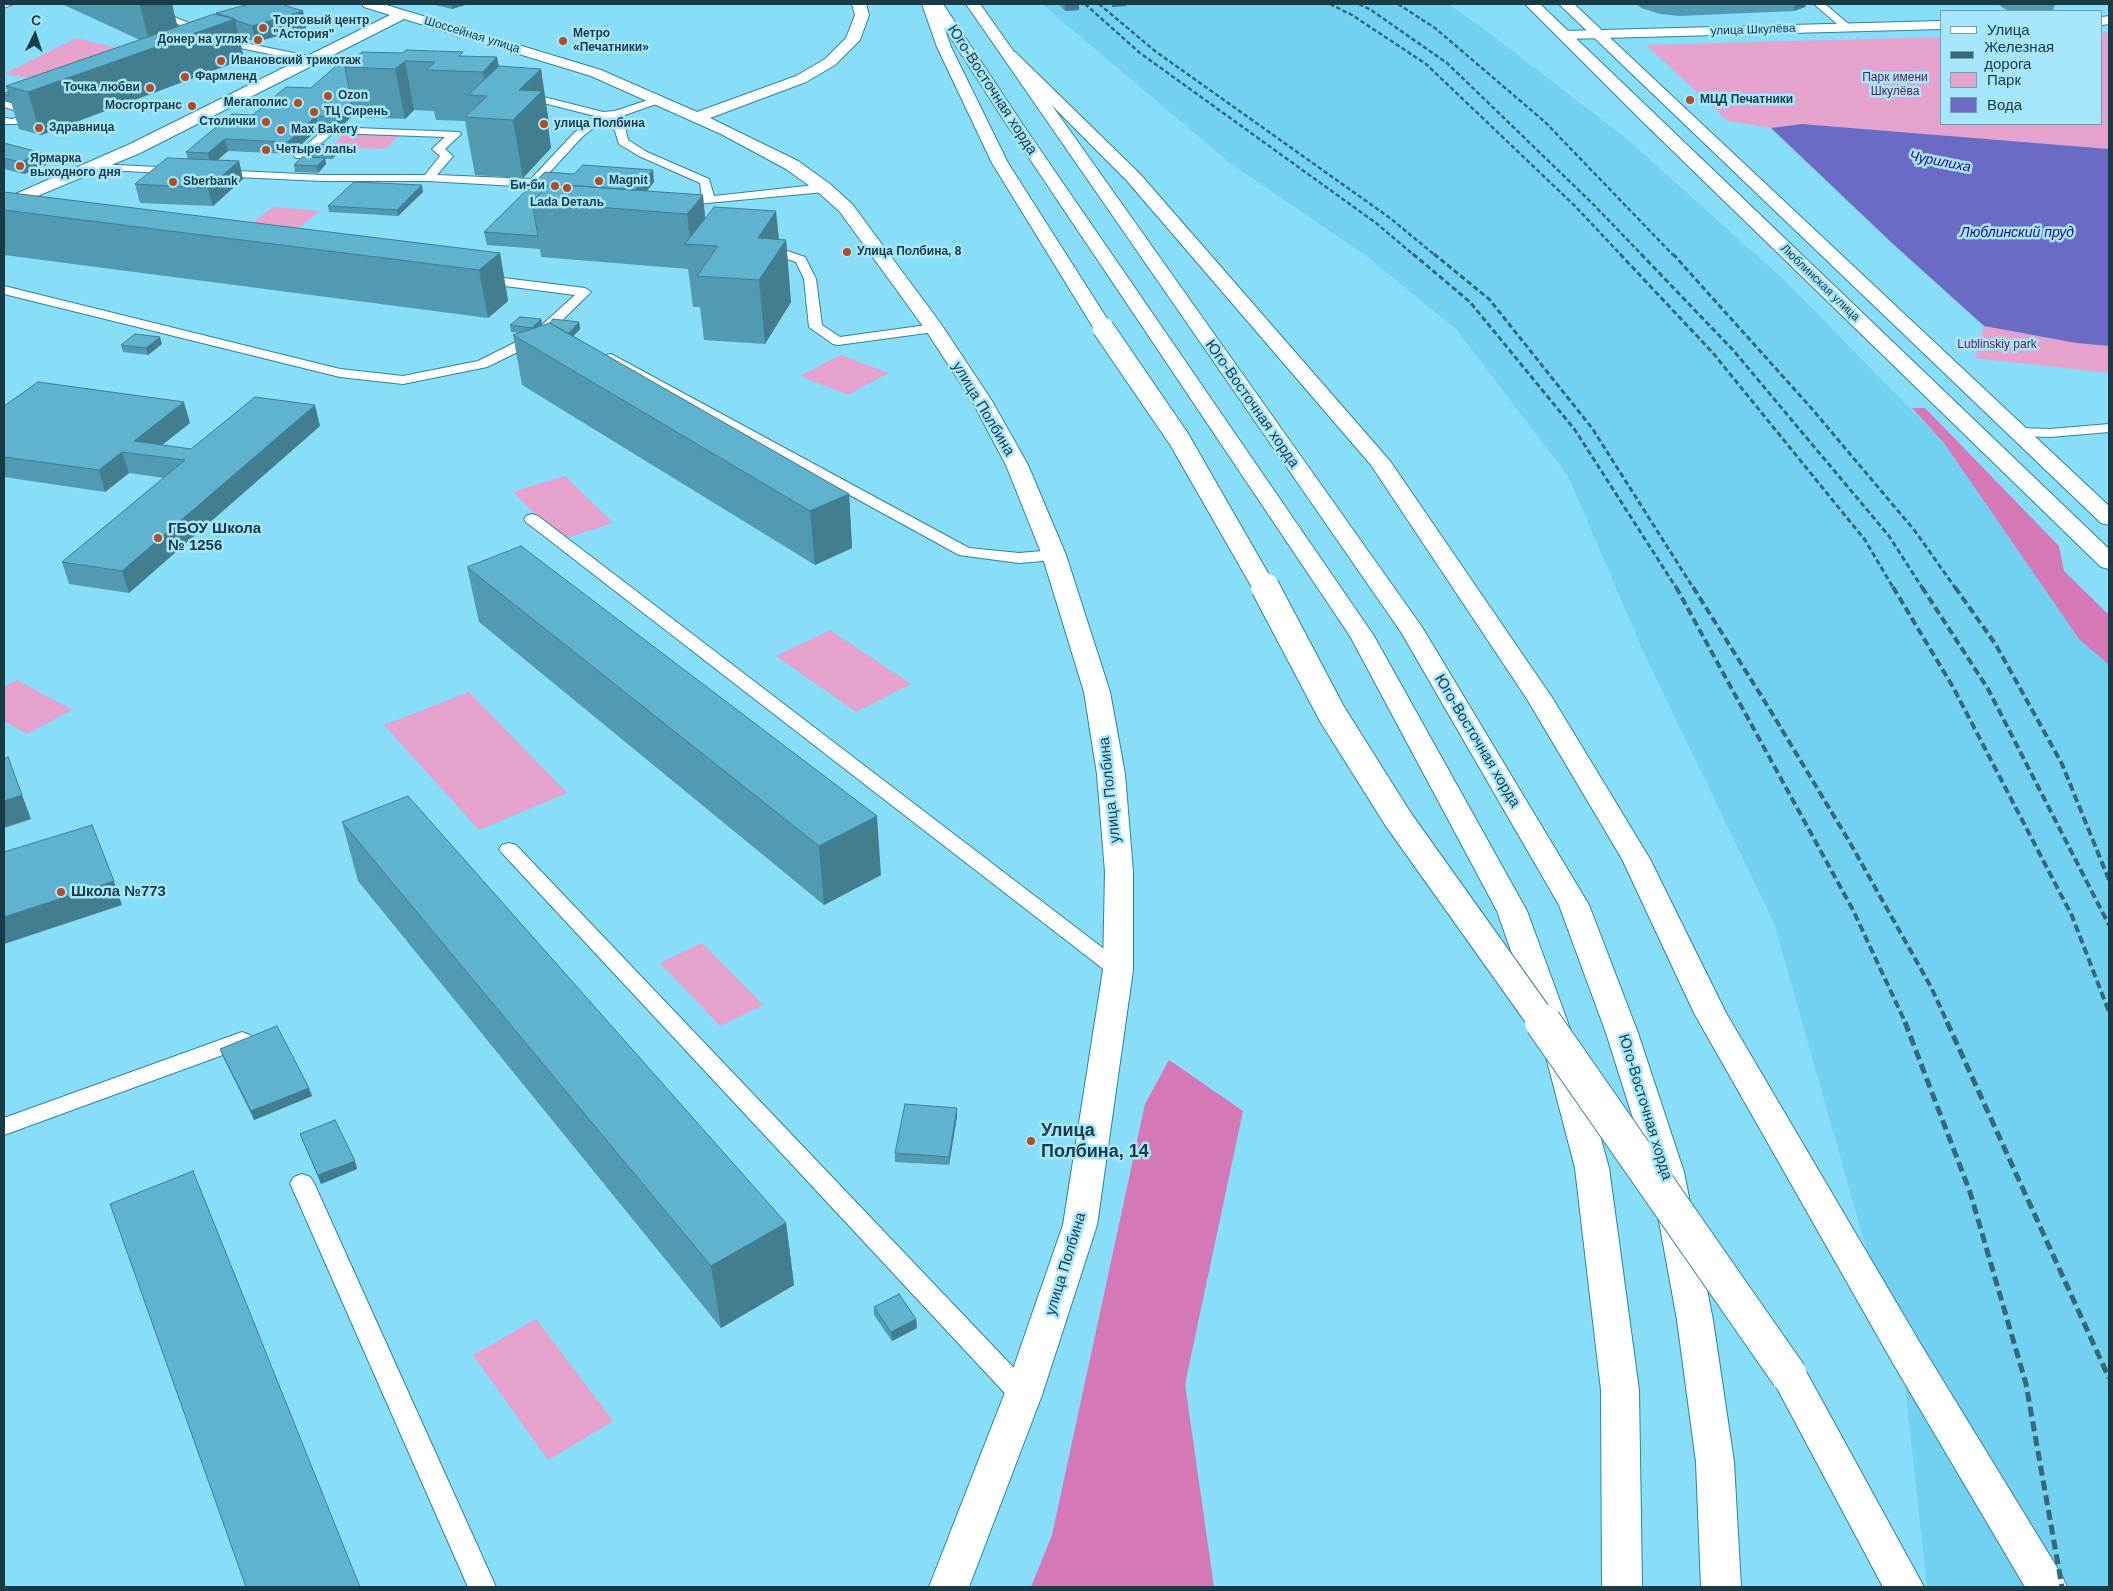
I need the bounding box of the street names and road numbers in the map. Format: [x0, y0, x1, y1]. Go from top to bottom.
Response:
street label: Шоссейная улица [422, 14, 522, 56]
street label: Юго-Восточная хорда [943, 21, 1041, 159]
street label: улица Шкулёва [1710, 21, 1796, 39]
street label: Люблинская улица [1777, 242, 1863, 324]
street label: Юго-Восточная хорда [1201, 337, 1303, 471]
street label: улица Полбина [948, 359, 1018, 459]
street label: Юго-Восточная хорда [1430, 671, 1524, 811]
street label: улица Полбина [1095, 736, 1125, 844]
street label: Юго-Восточная хорда [1614, 1032, 1676, 1182]
street label: улица Полбина [1042, 1210, 1090, 1318]

